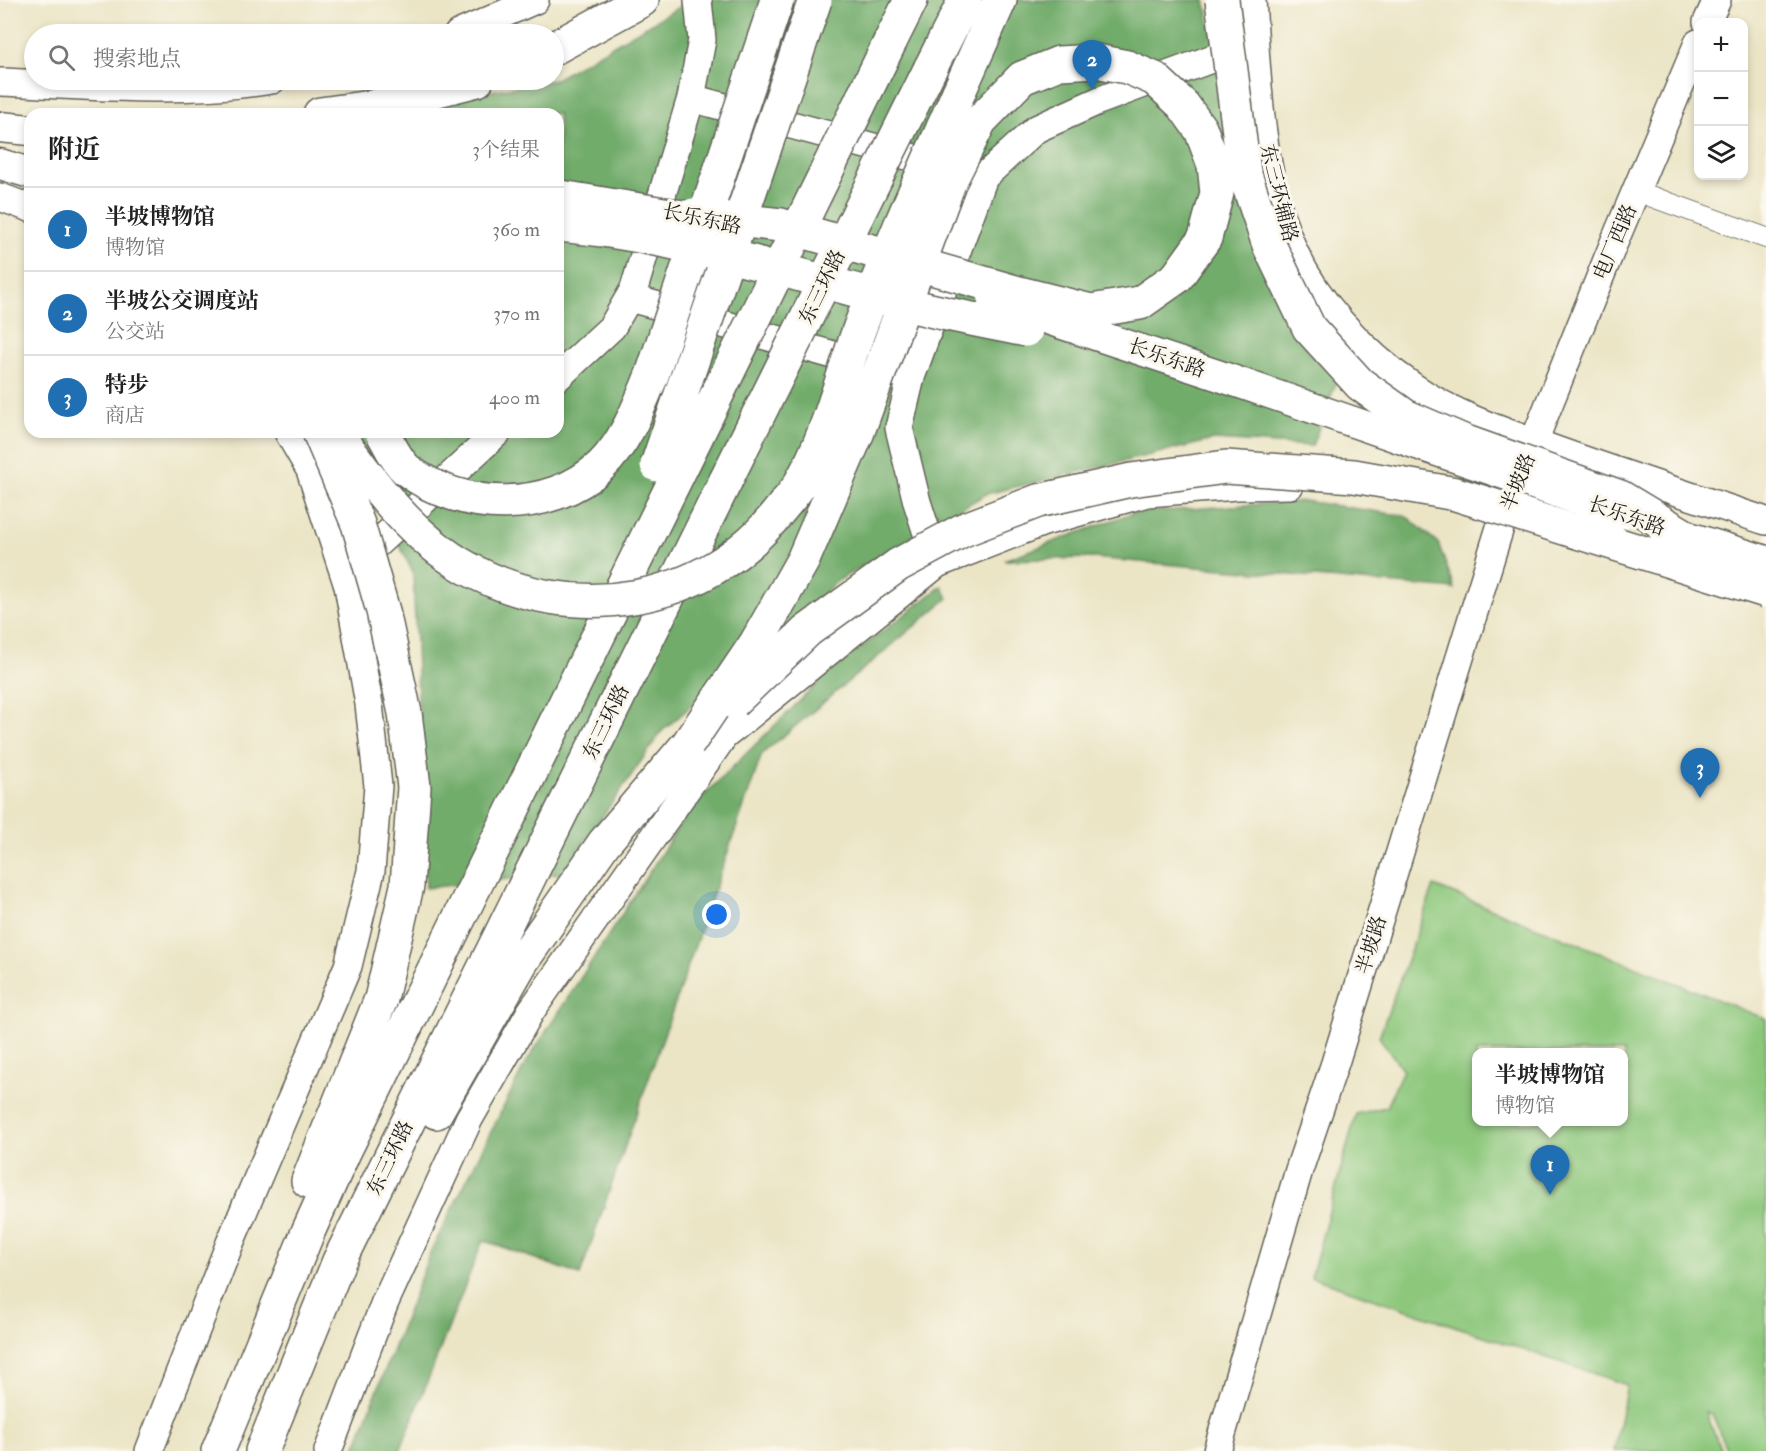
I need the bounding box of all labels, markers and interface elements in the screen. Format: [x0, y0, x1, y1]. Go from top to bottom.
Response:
map controls [1694, 18, 1748, 180]
button: + [1694, 18, 1748, 72]
search box [24, 24, 564, 90]
pin: 2 [1072, 40, 1112, 90]
icon: search [45, 41, 78, 74]
text: 搜索地点 [93, 45, 181, 73]
button: − [1694, 72, 1748, 126]
button: layers [1694, 126, 1748, 180]
text: 附近 [48, 134, 100, 166]
text: 3个结果 [472, 137, 540, 162]
street label: 东三环辅路 [1255, 141, 1303, 245]
street label: 长乐东路 [660, 198, 744, 240]
street label: 电厂西路 [1588, 200, 1642, 284]
text: 半坡博物馆 [105, 203, 215, 231]
text: 1 [64, 217, 71, 242]
text: 360 m [492, 217, 540, 242]
text: 博物馆 [105, 235, 165, 260]
street label: 东三环路 [793, 246, 851, 328]
text: 半坡公交调度站 [105, 287, 259, 315]
text: 2 [62, 301, 73, 326]
text: 370 m [493, 301, 540, 326]
text: 公交站 [105, 319, 165, 344]
street label: 长乐东路 [1125, 333, 1209, 383]
text: 特步 [105, 371, 149, 399]
text: 3 [64, 385, 71, 410]
text: 400 m [489, 385, 540, 410]
text: 商店 [105, 403, 145, 428]
street label: 半坡路 [1495, 450, 1541, 514]
street label: 长乐东路 [1585, 491, 1669, 541]
street label: 东三环路 [577, 681, 635, 763]
pin: 3 [1680, 748, 1720, 798]
your location [702, 900, 731, 929]
street label: 半坡路 [1350, 913, 1392, 977]
popup [1472, 1048, 1628, 1126]
text: 半坡博物馆 [1495, 1061, 1605, 1089]
text: 博物馆 [1495, 1093, 1555, 1118]
street label: 东三环路 [361, 1117, 419, 1199]
pin: 1 [1530, 1146, 1570, 1195]

